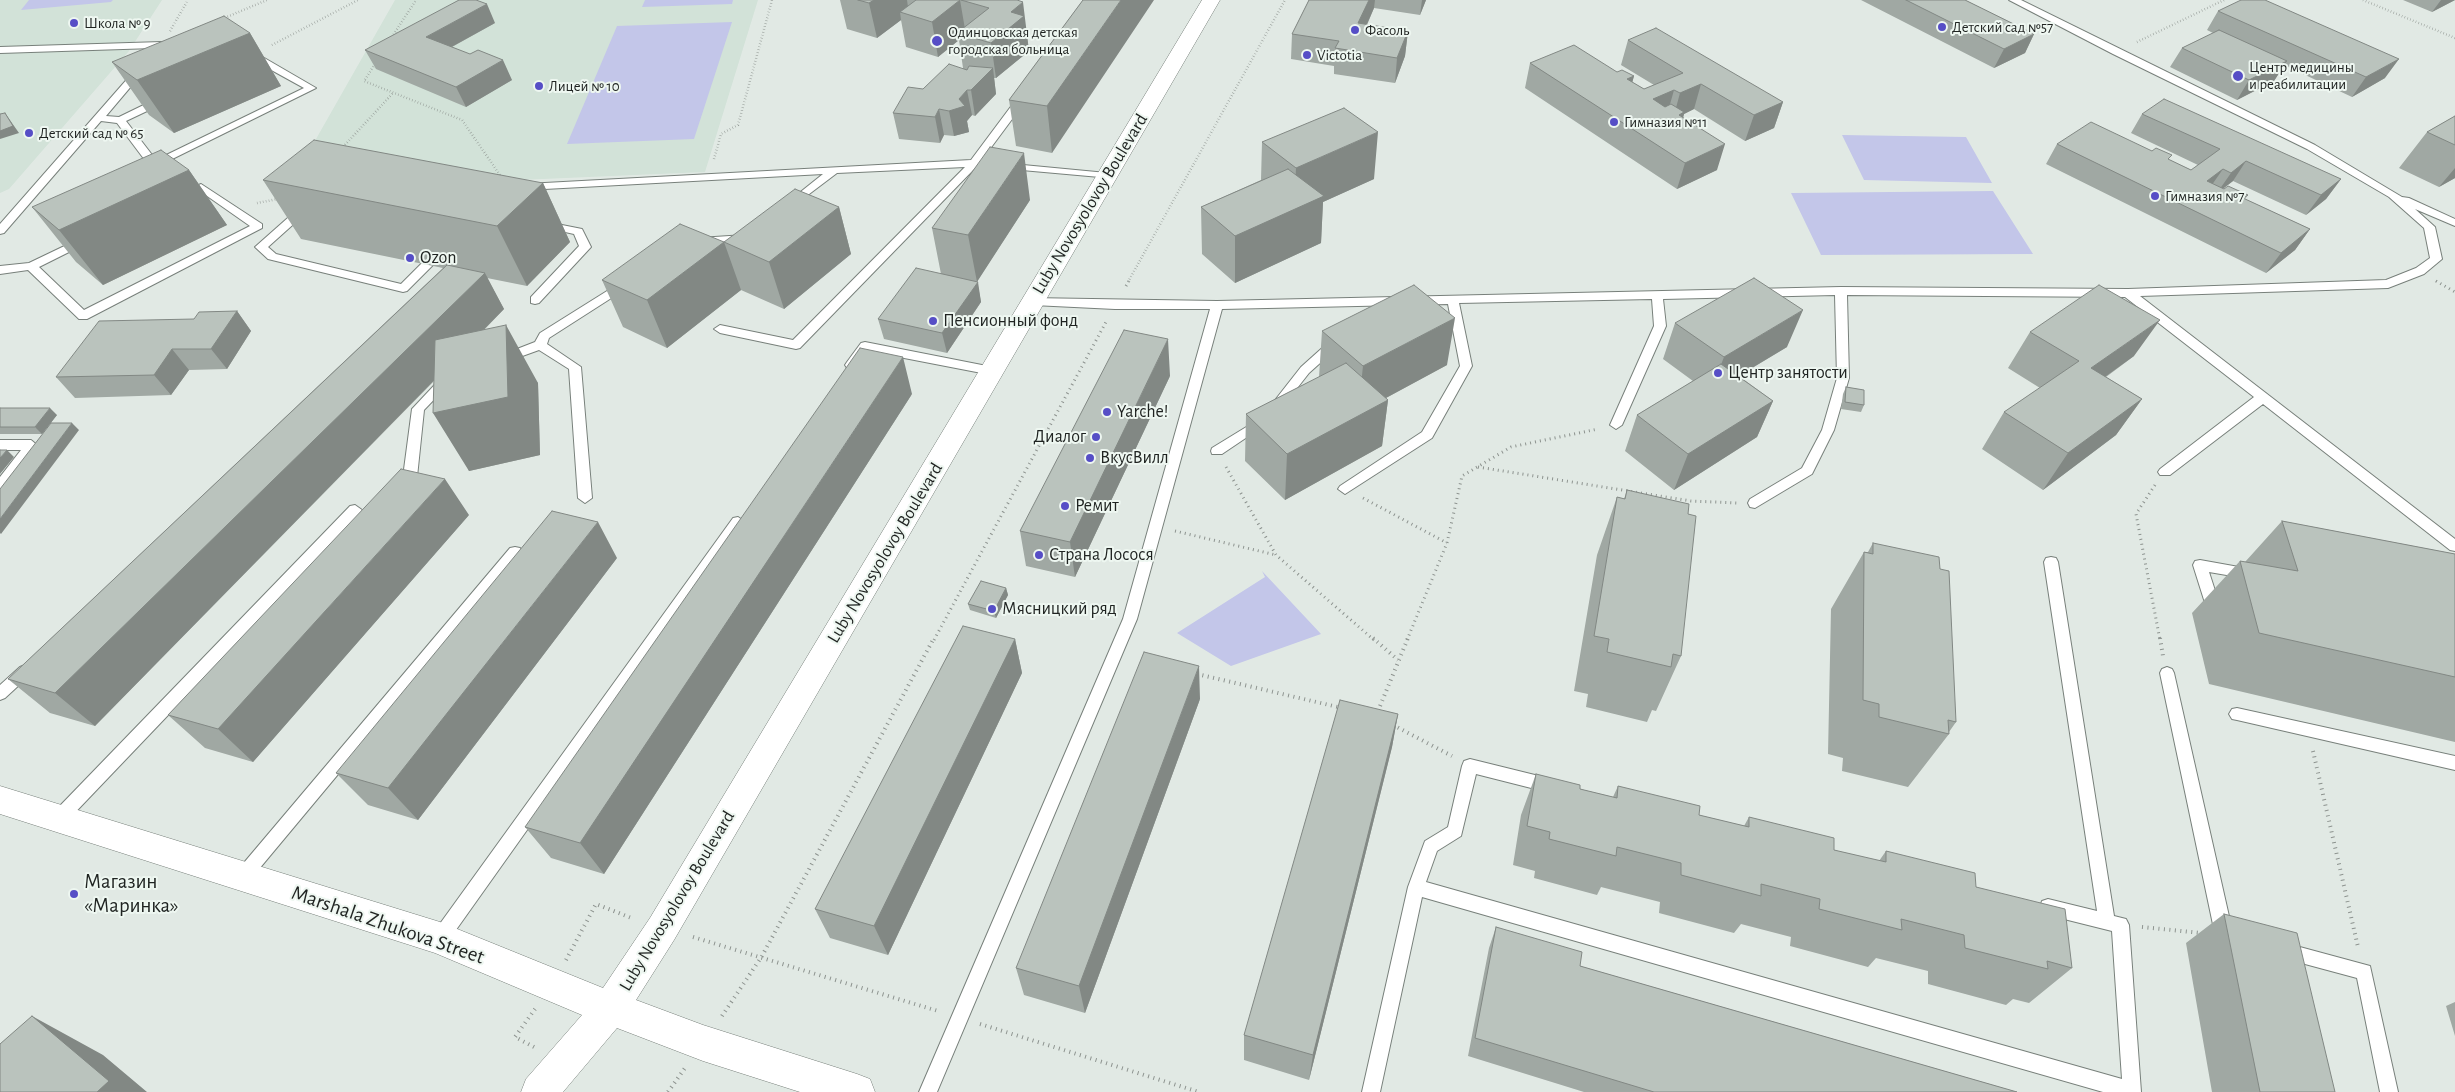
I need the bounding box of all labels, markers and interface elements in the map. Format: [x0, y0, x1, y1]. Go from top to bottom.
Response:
place label: Школа № 9 [84, 14, 151, 32]
marker: Школа № 9 [68, 17, 80, 29]
place label: Детский сад №57 [1952, 18, 2053, 36]
place label: Фасоль [1365, 21, 1409, 39]
marker: Детский сад №57 [1936, 21, 1948, 33]
place label: Одинцовская детская городская больница [948, 23, 1078, 58]
marker: Фасоль [1349, 24, 1361, 36]
marker: Одинцовская детская городская больница [930, 34, 944, 48]
place label: Victotia [1317, 46, 1362, 64]
marker: Victotia [1301, 49, 1313, 61]
place label: Центр медицины и реабилитации [2249, 58, 2354, 93]
marker: Центр медицины и реабилитации [2231, 69, 2245, 83]
place label: Лицей № 10 [549, 77, 620, 95]
marker: Лицей № 10 [533, 80, 545, 92]
street label: Luby Novosyolovoy Boulevard [1028, 110, 1152, 298]
place label: Гимназия №11 [1624, 113, 1707, 131]
marker: Гимназия №11 [1608, 116, 1620, 128]
place label: Детский сад № 65 [39, 124, 144, 142]
marker: Детский сад № 65 [23, 127, 35, 139]
place label: Гимназия №7 [2165, 187, 2244, 205]
marker: Гимназия №7 [2149, 190, 2161, 202]
place label: Ozon [420, 247, 457, 269]
marker: Ozon [404, 252, 416, 264]
place label: Пенсионный фонд [943, 310, 1078, 332]
marker: Пенсионный фонд [927, 315, 939, 327]
place label: Центр занятости [1728, 362, 1848, 384]
marker: Центр занятости [1712, 367, 1724, 379]
place label: Yarche! [1117, 401, 1168, 423]
marker: Yarche! [1101, 406, 1113, 418]
place label: Диалог [1034, 426, 1086, 448]
marker: Диалог [1090, 431, 1102, 443]
place label: ВкусВилл [1100, 447, 1169, 469]
marker: ВкусВилл [1084, 452, 1096, 464]
street label: Luby Novosyolovoy Boulevard [823, 459, 947, 647]
place label: Ремит [1075, 495, 1119, 517]
marker: Ремит [1059, 500, 1071, 512]
place label: Страна Лосося [1049, 544, 1154, 566]
marker: Страна Лосося [1033, 549, 1045, 561]
place label: Мясницкий ряд [1002, 598, 1117, 620]
marker: Мясницкий ряд [986, 603, 998, 615]
street label: Luby Novosyolovoy Boulevard [615, 807, 739, 995]
place label: Магазин «Маринка» [84, 869, 178, 919]
street label: Marshala Zhukova Street [288, 880, 488, 970]
marker: Магазин «Маринка» [68, 888, 80, 900]

